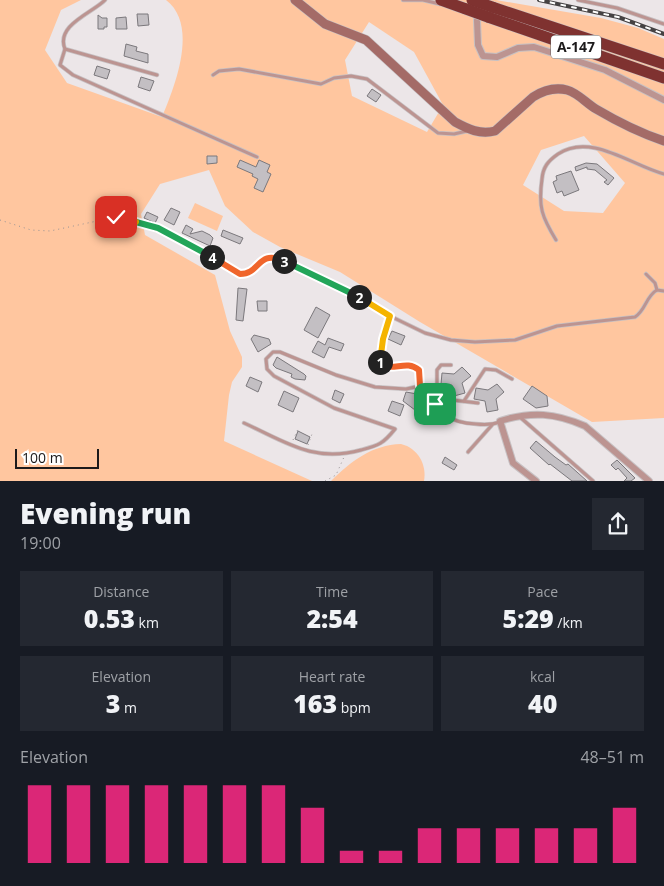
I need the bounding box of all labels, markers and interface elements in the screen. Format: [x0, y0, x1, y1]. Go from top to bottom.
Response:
road number: А-147 [551, 36, 601, 58]
pin [95, 196, 137, 238]
icon: check [102, 203, 130, 231]
pin: 4 [200, 244, 224, 270]
text: 4 [208, 248, 217, 267]
pin: 3 [272, 248, 296, 274]
text: 3 [280, 252, 289, 271]
pin: 2 [346, 284, 372, 310]
text: 2 [355, 288, 364, 307]
pin: 1 [368, 350, 392, 374]
text: 1 [376, 353, 385, 372]
pin [414, 383, 456, 425]
icon: arrive [421, 390, 449, 418]
scale bar [15, 446, 99, 469]
text: 100 m [22, 448, 63, 467]
text: Evening run [20, 494, 191, 532]
button: share [592, 498, 644, 550]
text: 19:00 [20, 532, 61, 554]
text: Distance [93, 582, 149, 601]
text: Time [316, 582, 348, 601]
text: Pace [527, 582, 558, 601]
text: 0.53 [84, 601, 135, 635]
text: 2:54 [306, 601, 358, 635]
text: 5:29 [503, 601, 554, 635]
text: km [135, 613, 159, 632]
text: /km [554, 613, 583, 632]
text: Elevation [92, 667, 151, 686]
text: Heart rate [299, 667, 365, 686]
text: kcal [530, 667, 555, 686]
text: 3 [106, 686, 120, 720]
text: 163 [293, 686, 337, 720]
text: 40 [528, 686, 557, 720]
text: m [120, 698, 137, 717]
text: bpm [337, 698, 371, 717]
text: Elevation [20, 746, 88, 768]
text: 48–51 m [580, 746, 644, 768]

